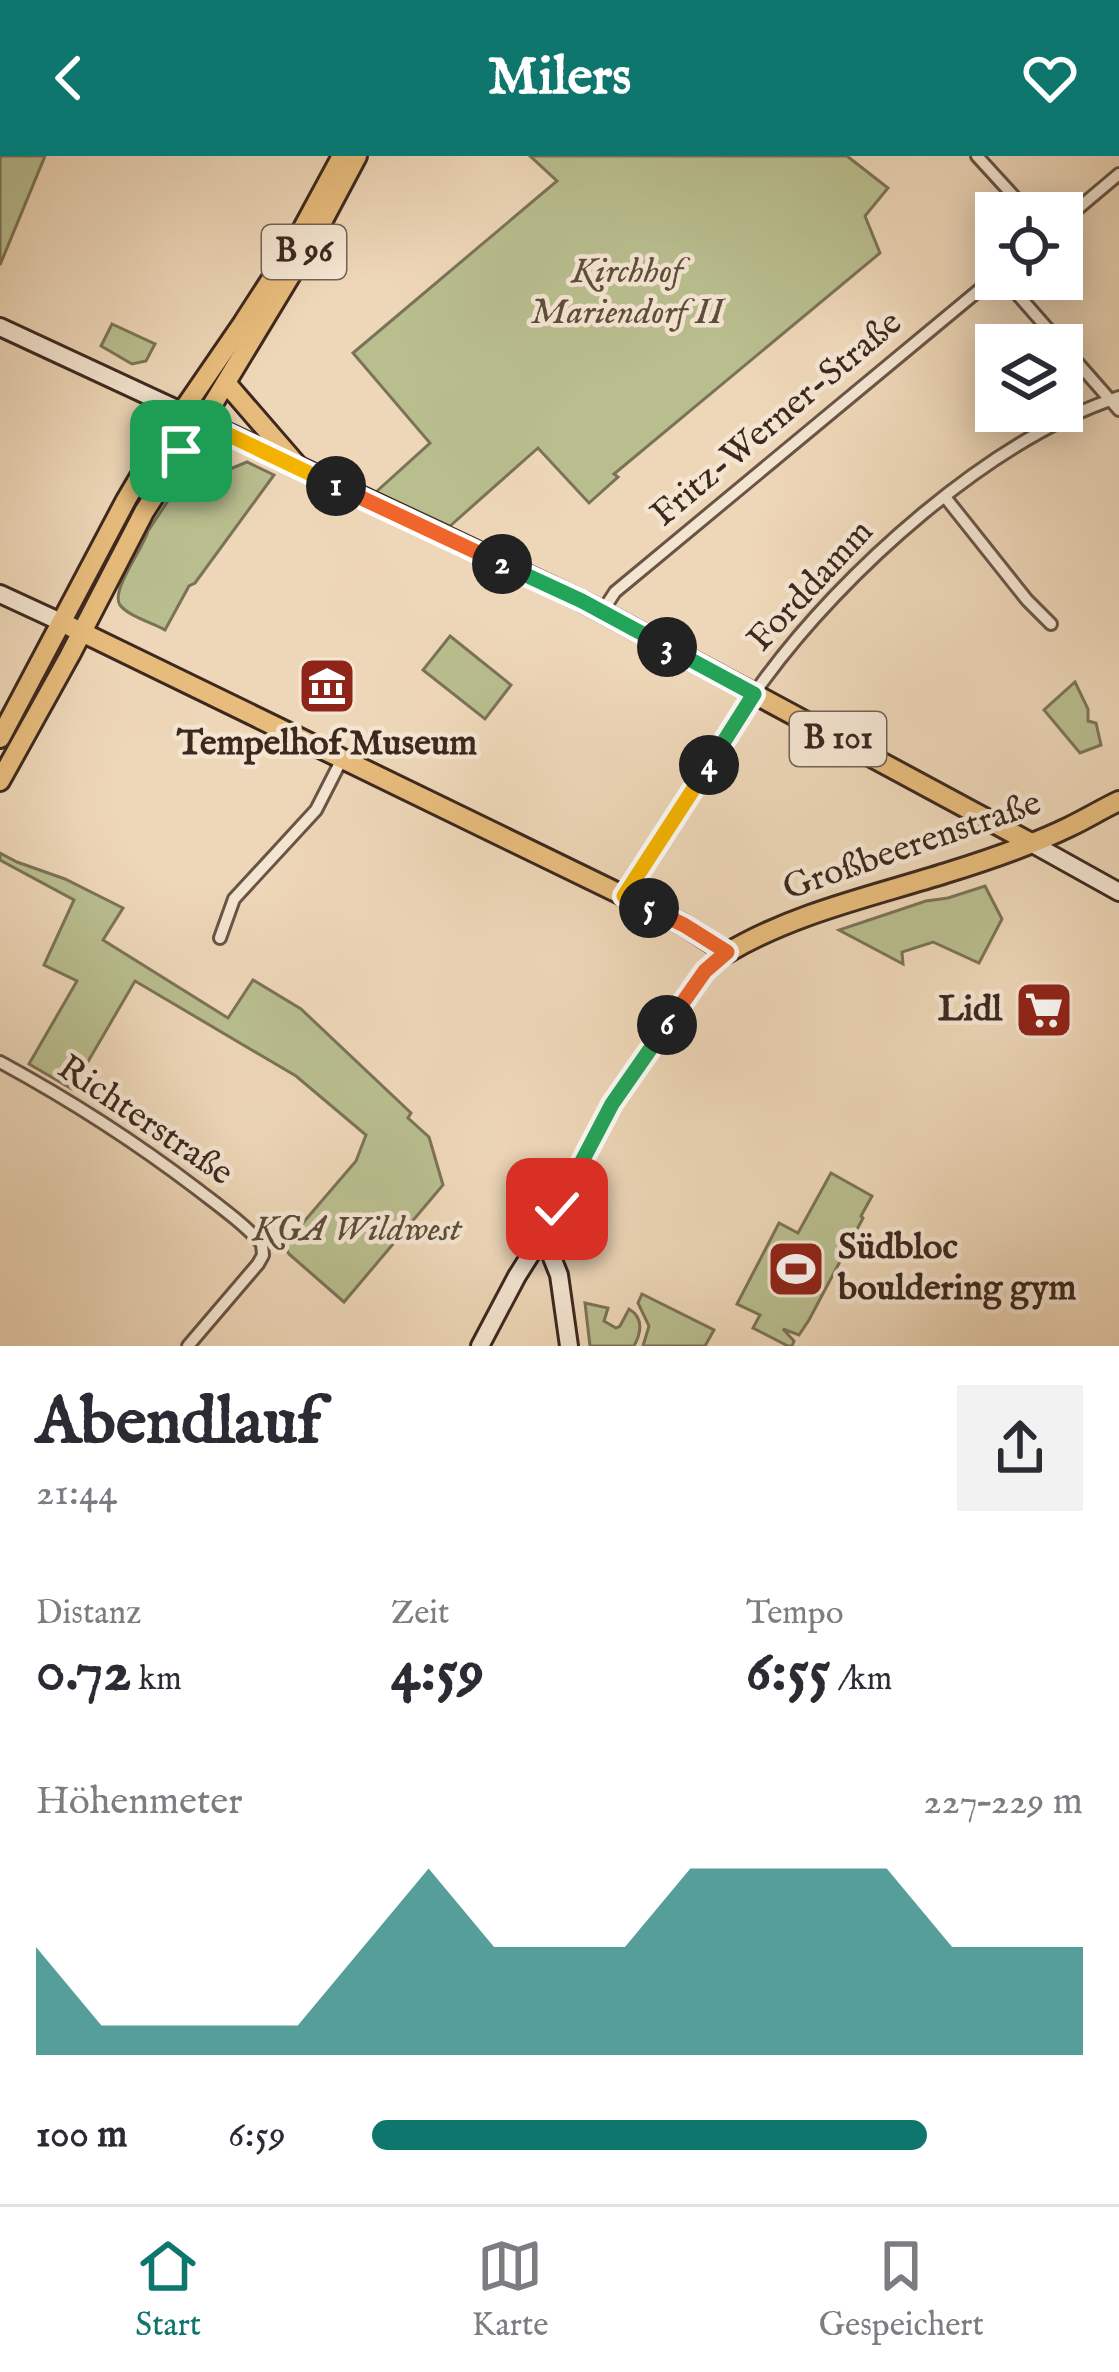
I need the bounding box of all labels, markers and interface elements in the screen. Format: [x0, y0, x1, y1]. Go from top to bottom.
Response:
text: Milers [488, 44, 631, 113]
icon: back [36, 45, 102, 111]
icon: heart [1017, 45, 1083, 111]
map controls [975, 192, 1083, 432]
button: locate [975, 192, 1083, 300]
road number: B 96 [262, 225, 346, 279]
park label: Kirchhof Mariendorf II [531, 249, 726, 336]
street label: Fritz-Werner-Straße [642, 301, 912, 537]
button: layers [975, 324, 1083, 432]
pin [130, 400, 232, 502]
icon: arrive [148, 418, 214, 484]
pin: 1 [306, 456, 366, 516]
text: 1 [330, 465, 342, 507]
street label: Forddamm [738, 510, 884, 662]
pin: 2 [472, 534, 532, 594]
text: 2 [494, 543, 510, 585]
pin: 3 [637, 617, 697, 677]
text: 3 [661, 626, 673, 668]
museum icon: Tempelhof Museum [296, 655, 358, 717]
road number: B 101 [790, 712, 886, 766]
place label: Tempelhof Museum [176, 721, 477, 767]
pin: 4 [679, 735, 739, 795]
text: 4 [701, 744, 717, 786]
street label: Großbeerenstraße [777, 780, 1047, 912]
pin: 5 [619, 878, 679, 938]
text: 5 [643, 887, 655, 929]
supermarket icon: Lidl [1013, 979, 1075, 1041]
place label: Lidl [938, 987, 1003, 1033]
pin: 6 [637, 995, 697, 1055]
text: 6 [660, 1004, 674, 1046]
street label: Richterstraße [48, 1045, 242, 1197]
pin [506, 1158, 608, 1260]
icon: check [524, 1176, 590, 1242]
park label: KGA Wildwest [250, 1207, 463, 1253]
place label: Südbloc bouldering gym [837, 1225, 1076, 1312]
sports icon: Südbloc bouldering gym [765, 1238, 827, 1300]
text: Abendlauf [36, 1382, 321, 1466]
button: share [957, 1385, 1083, 1511]
text: 21:44 [36, 1469, 117, 1518]
text: Distanz [36, 1593, 141, 1635]
text: Zeit [391, 1593, 449, 1635]
text: Tempo [746, 1593, 844, 1635]
text: 0.72 [36, 1635, 131, 1711]
text: 4:59 [391, 1635, 484, 1711]
text: 6:55 [746, 1635, 831, 1711]
text: km [131, 1659, 182, 1701]
text: /km [831, 1659, 892, 1701]
text: Höhenmeter [36, 1778, 243, 1827]
text: 227–229 m [923, 1778, 1083, 1827]
text: 100 m [36, 2111, 127, 2160]
text: 6:59 [228, 2111, 286, 2160]
tab: Start [135, 2233, 201, 2347]
tab: Karte [472, 2233, 548, 2347]
tab: Gespeichert [819, 2233, 984, 2347]

